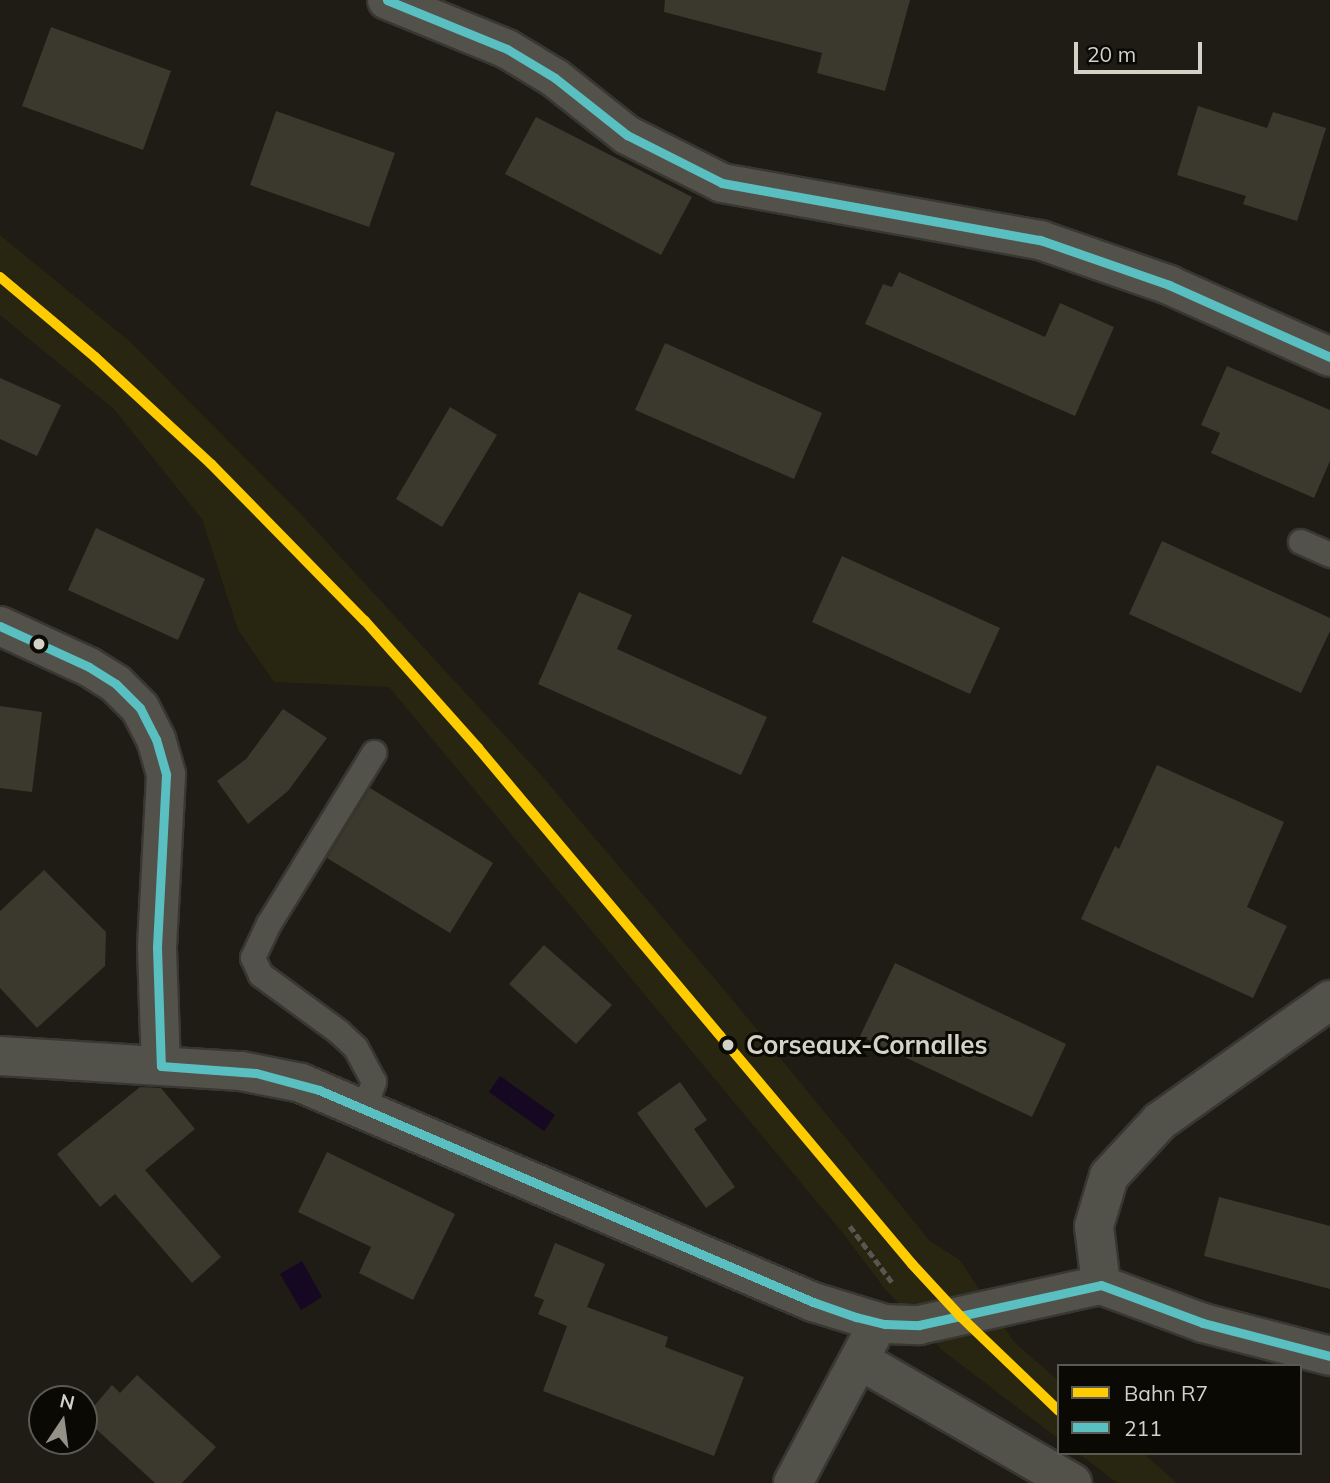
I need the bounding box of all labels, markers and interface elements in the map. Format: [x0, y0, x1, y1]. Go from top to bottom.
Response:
scale bar [1078, 28, 1206, 72]
text: 20 m [1087, 41, 1136, 67]
unlabelled marker [32, 637, 46, 651]
place label: Corseaux-Cornalles [746, 1029, 987, 1061]
marker: Corseaux-Cornalles [717, 1034, 739, 1056]
legend [1057, 1364, 1302, 1455]
text: Bahn R7 [1124, 1380, 1208, 1406]
north arrow [28, 1385, 98, 1455]
text: N [58, 1388, 77, 1415]
text: 211 [1124, 1415, 1162, 1441]

